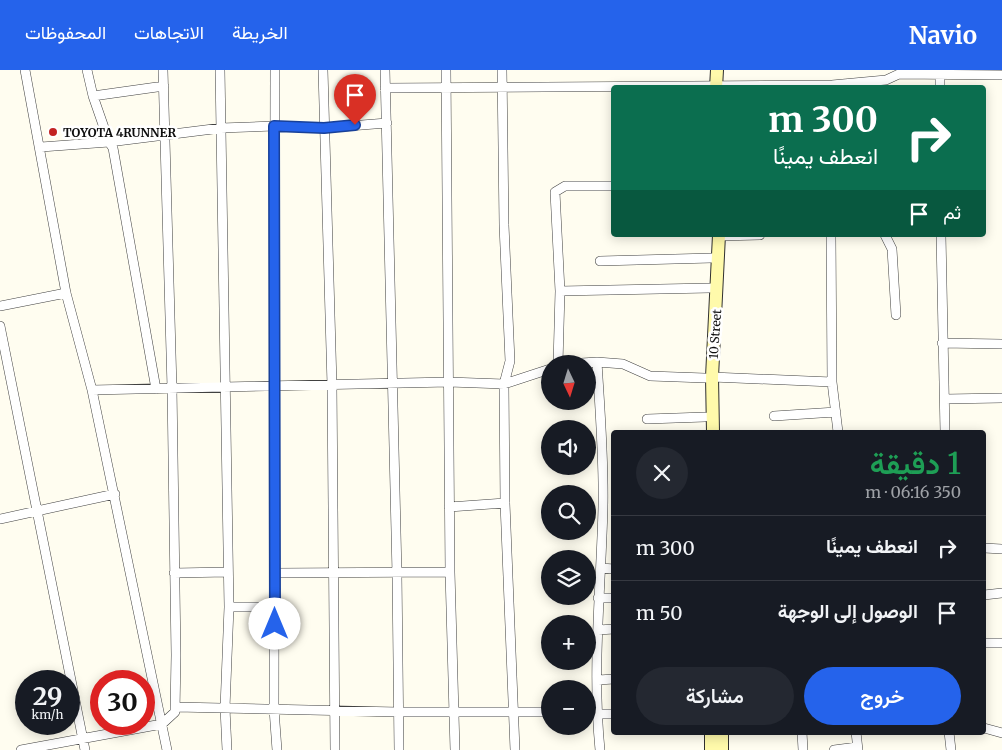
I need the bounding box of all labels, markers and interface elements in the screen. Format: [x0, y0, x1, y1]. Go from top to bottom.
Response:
text: Navio [909, 20, 977, 51]
text: المحفوظات [25, 21, 106, 44]
text: الاتجاهات [134, 21, 204, 44]
text: الخريطة [232, 21, 288, 44]
pin [334, 74, 376, 125]
icon: arrive [341, 81, 369, 109]
text: 300 m [768, 98, 878, 142]
icon: right [896, 105, 961, 170]
place label: TOYOTA 4RUNNER [63, 125, 176, 140]
marker: TOYOTA 4RUNNER [47, 126, 59, 138]
text: انعطف يمينًا [773, 142, 878, 170]
icon: arrive [905, 200, 933, 228]
text: ثم [943, 200, 961, 224]
street label: 10 Street [706, 308, 724, 359]
north arrow [541, 355, 596, 410]
map controls [541, 355, 596, 735]
button: sound [541, 420, 596, 475]
text: 1 دقيقة [870, 444, 961, 482]
button: close [636, 447, 688, 499]
text: 350 m · 06:16 [865, 482, 961, 502]
button: search [541, 485, 596, 540]
text: انعطف يمينًا [826, 534, 918, 558]
icon: right [933, 534, 961, 562]
text: 300 m [636, 536, 695, 560]
button: layers [541, 550, 596, 605]
position arrow [248, 597, 300, 649]
text: الوصول إلى الوجهة [778, 599, 918, 623]
icon: arrive [933, 599, 961, 627]
text: 50 m [636, 601, 682, 625]
button: + [541, 615, 596, 670]
button: مشاركة [636, 667, 794, 725]
button: خروج [804, 667, 961, 725]
speed limit sign: 30 [90, 670, 155, 735]
text: 29 [33, 680, 62, 712]
button: − [541, 680, 596, 735]
text: km/h [32, 707, 63, 722]

